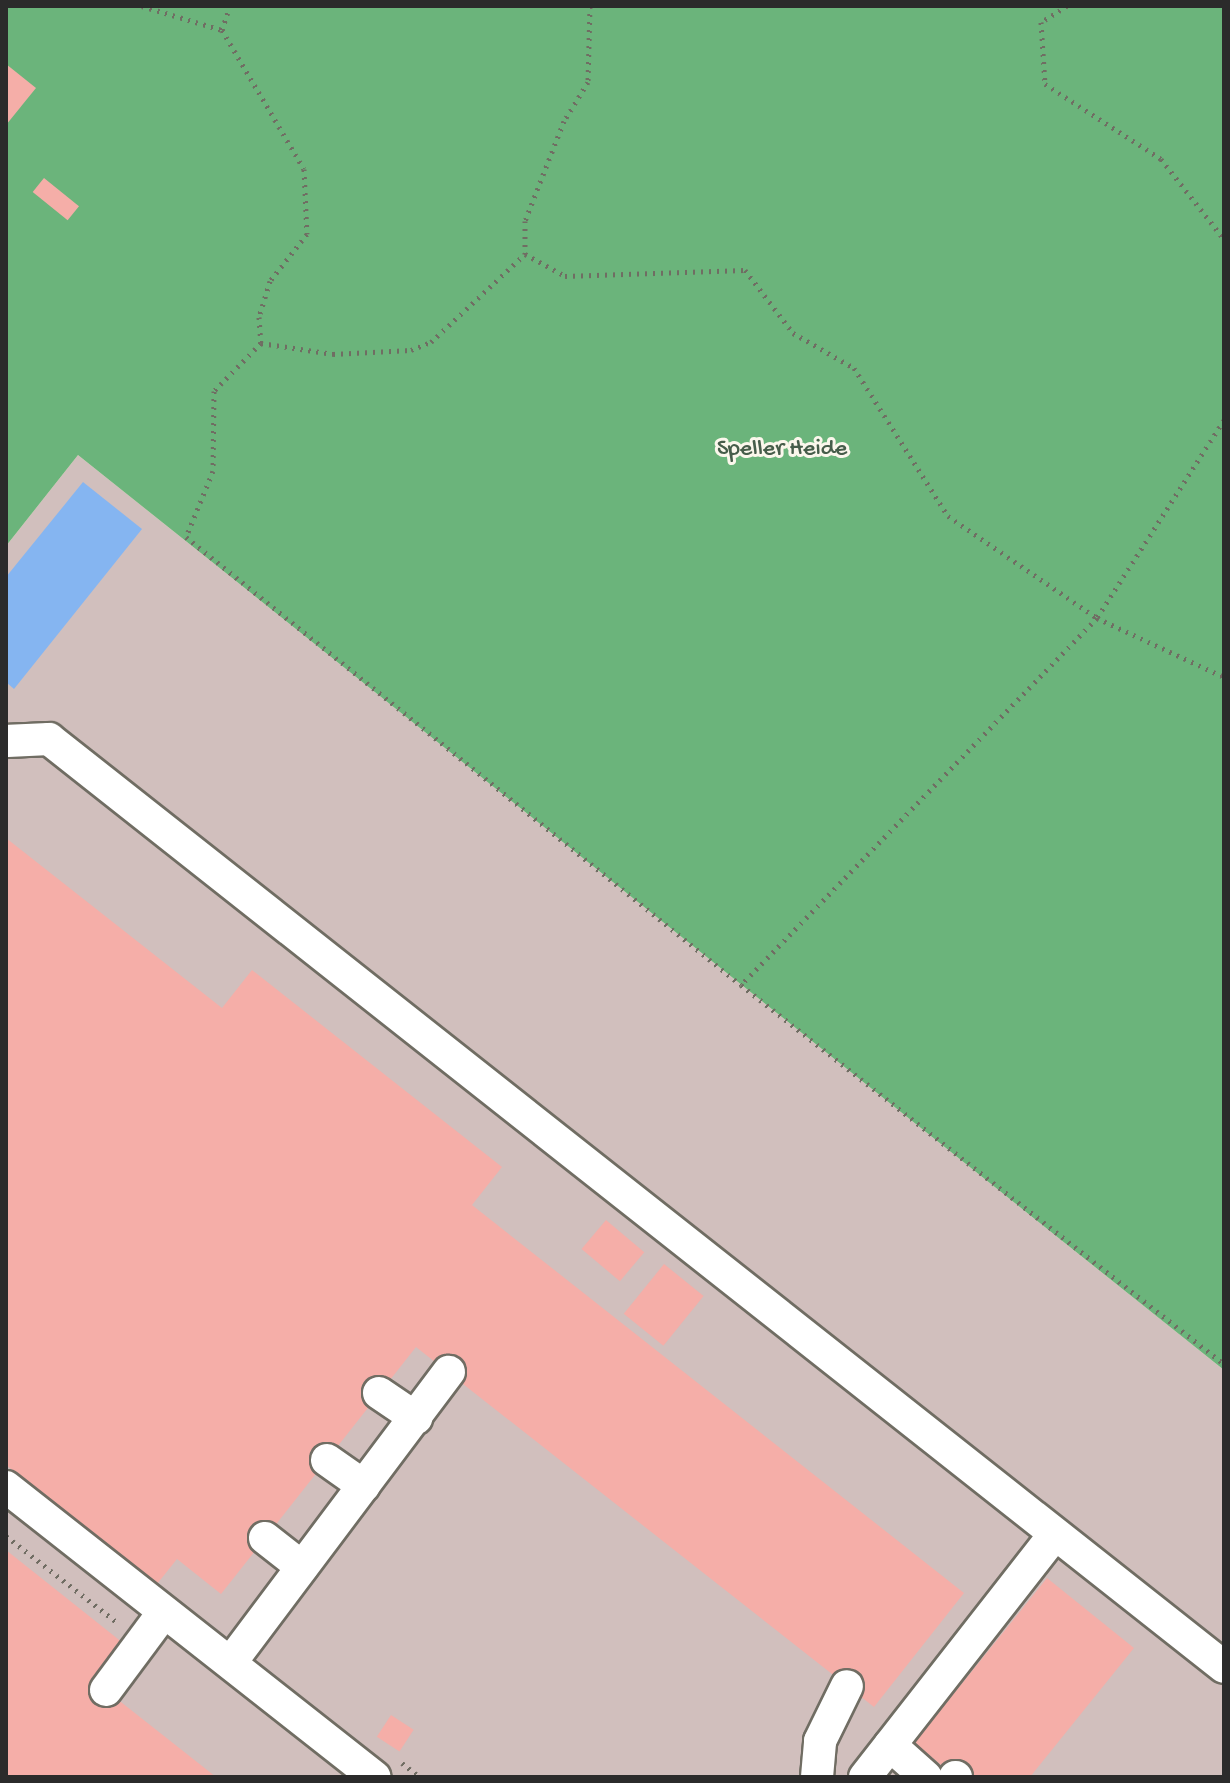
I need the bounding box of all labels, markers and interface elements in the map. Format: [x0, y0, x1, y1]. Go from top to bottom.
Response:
park label: Speller Heide [717, 436, 847, 464]

